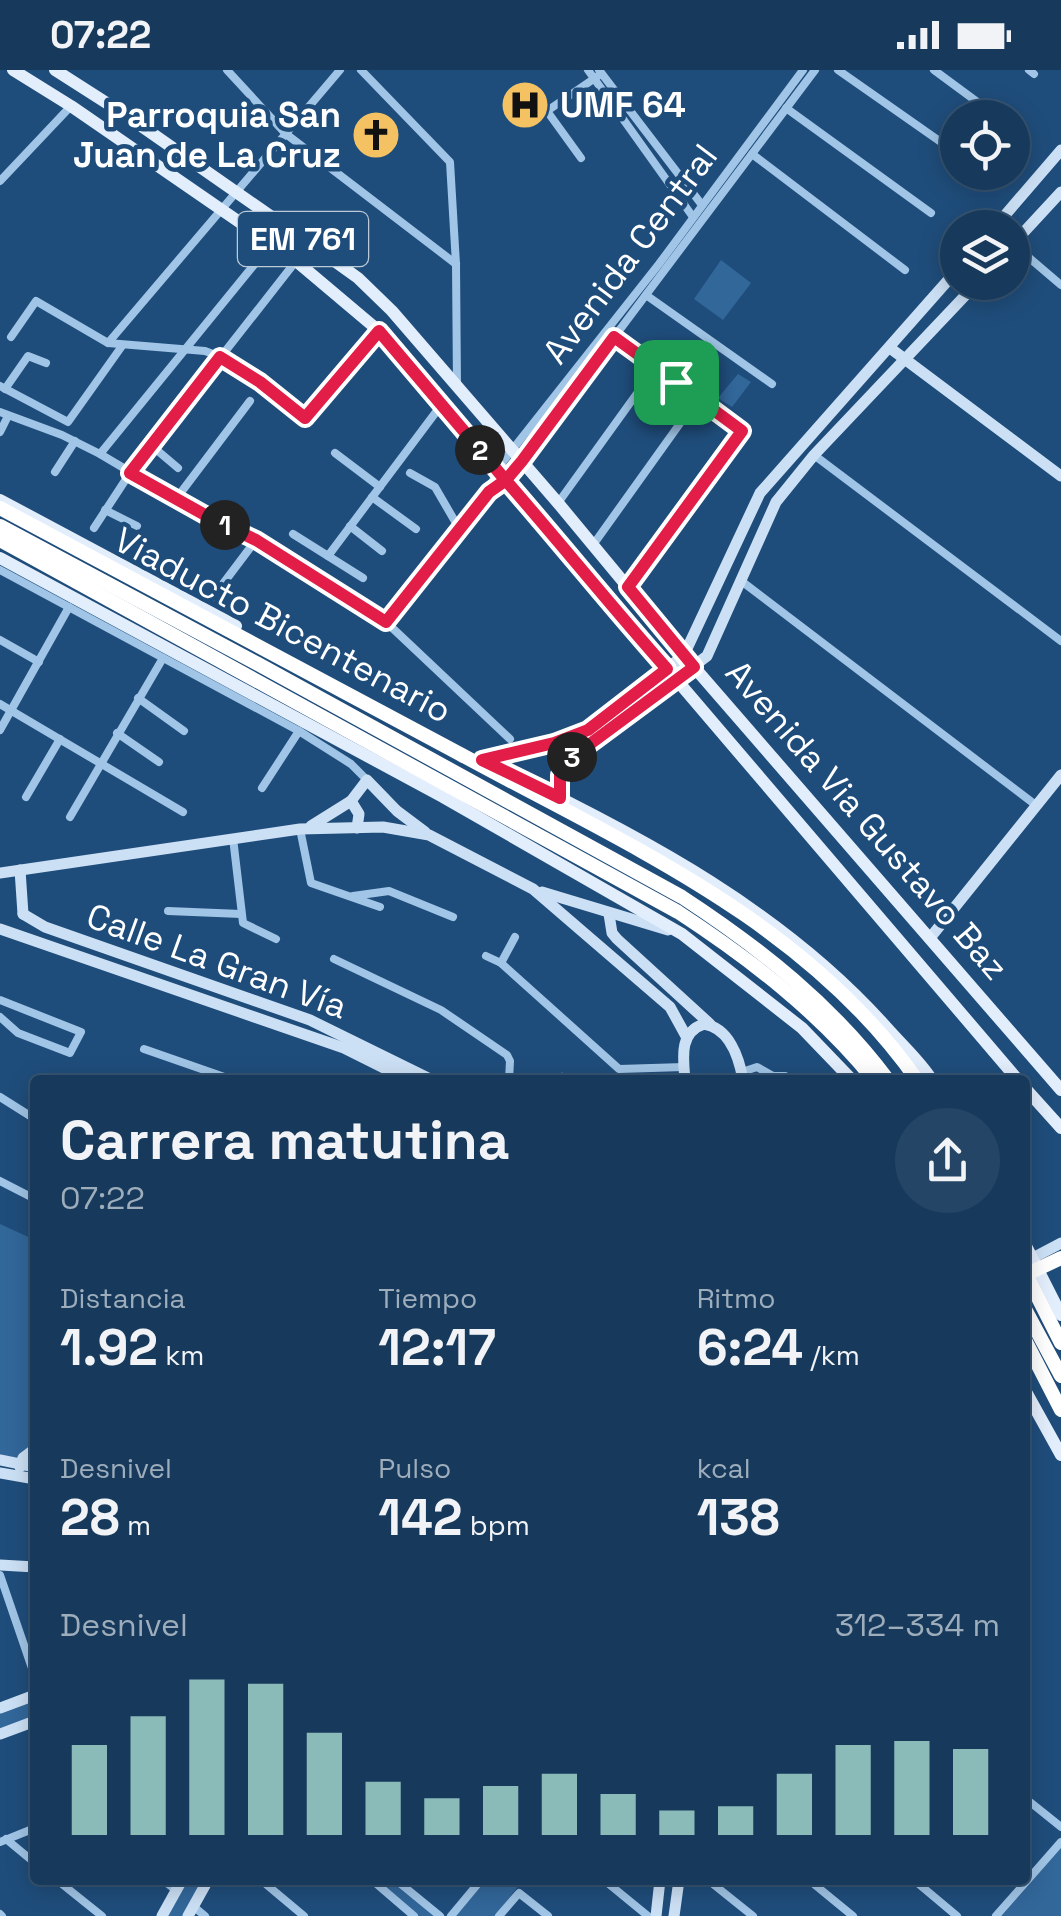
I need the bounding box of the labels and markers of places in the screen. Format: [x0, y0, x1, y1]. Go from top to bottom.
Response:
hospital icon: UMF 64 [499, 79, 551, 131]
place label: UMF 64 [560, 83, 686, 127]
place label: Parroquia San Juan de La Cruz [73, 93, 341, 177]
church icon: Parroquia San Juan de La Cruz [350, 109, 402, 161]
pin [634, 340, 719, 425]
pin: 2 [455, 425, 505, 475]
pin: 1 [200, 500, 250, 550]
pin: 3 [547, 732, 597, 782]

